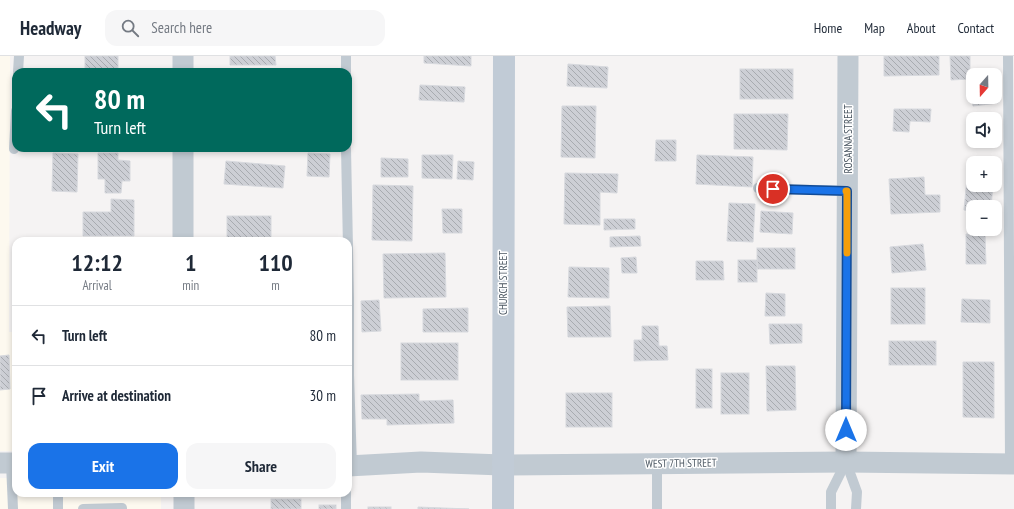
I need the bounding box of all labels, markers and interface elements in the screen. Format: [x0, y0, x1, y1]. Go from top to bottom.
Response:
search box [105, 10, 385, 46]
text: Headway [20, 16, 81, 40]
icon: search [119, 17, 141, 39]
text: Search here [151, 18, 212, 37]
text: Home [814, 19, 842, 37]
text: Map [864, 19, 885, 37]
text: About [907, 19, 936, 37]
text: Contact [958, 19, 994, 37]
north arrow [966, 68, 1002, 104]
map controls [966, 68, 1002, 236]
text: 80 m [94, 80, 145, 117]
icon: left [28, 84, 80, 136]
street label: ROSANNA STREET [841, 104, 855, 174]
button: sound [966, 112, 1002, 148]
text: Turn left [94, 116, 146, 139]
button: + [966, 156, 1002, 192]
pin [756, 172, 790, 206]
icon: arrive [762, 178, 784, 200]
button: − [966, 200, 1002, 236]
text: 12:12 [71, 247, 123, 278]
text: 1 [185, 247, 196, 278]
text: 110 [258, 247, 293, 278]
street label: CHURCH STREET [496, 251, 510, 315]
text: Arrival [82, 277, 112, 294]
text: min [182, 277, 199, 294]
text: m [271, 277, 280, 294]
icon: left [28, 325, 50, 347]
text: Turn left [62, 326, 107, 345]
text: 80 m [310, 326, 336, 345]
icon: arrive [28, 385, 50, 407]
text: Arrive at destination [62, 386, 171, 405]
text: 30 m [310, 386, 336, 405]
position arrow [825, 409, 867, 451]
button: Exit [28, 443, 178, 489]
button: Share [186, 443, 336, 489]
street label: WEST 7TH STREET [645, 455, 717, 471]

